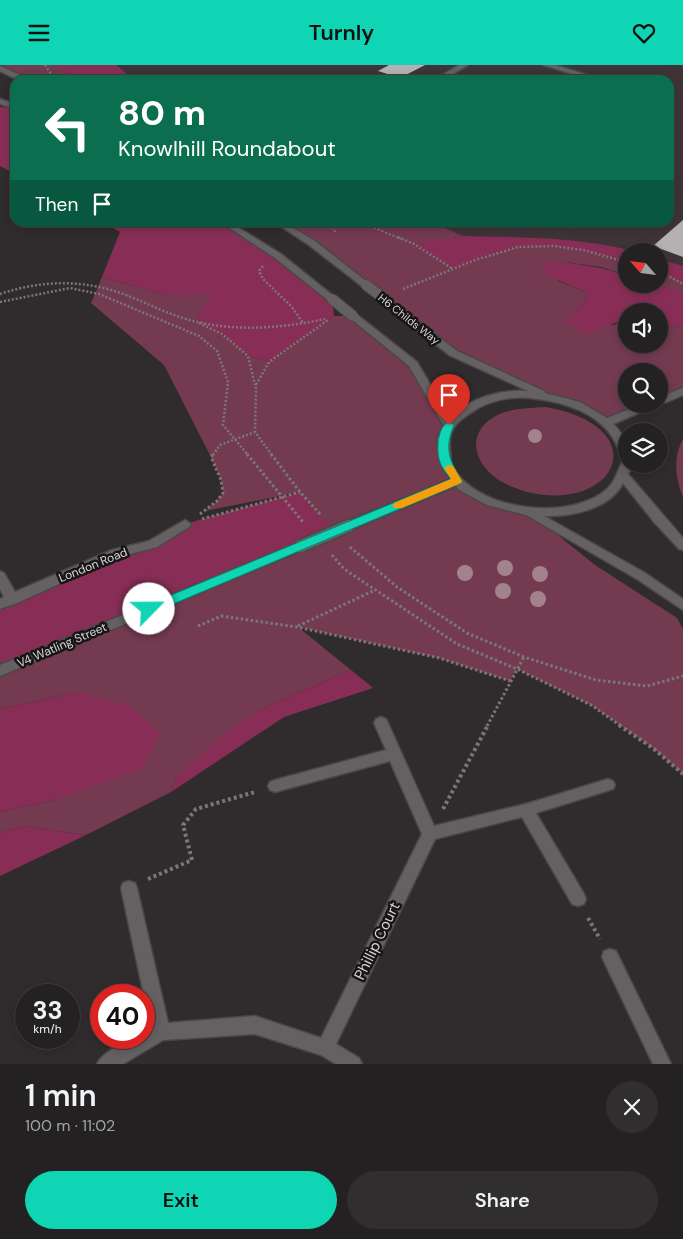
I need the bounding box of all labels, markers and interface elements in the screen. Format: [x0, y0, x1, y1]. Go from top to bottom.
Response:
text: Turnly [309, 18, 374, 47]
icon: menu [25, 19, 53, 47]
icon: heart [630, 19, 658, 47]
text: 80 m [118, 90, 206, 136]
icon: left [35, 95, 100, 160]
text: Knowlhill Roundabout [118, 134, 336, 163]
icon: arrive [88, 190, 116, 218]
text: Then [35, 192, 78, 217]
north arrow [618, 243, 668, 293]
map controls [618, 243, 668, 473]
street label: H6 Childs Way [376, 291, 442, 347]
button: sound [618, 303, 668, 353]
button: search [618, 363, 668, 413]
pin [428, 374, 470, 425]
icon: arrive [435, 381, 463, 409]
button: layers [618, 423, 668, 473]
street label: London Road [56, 544, 130, 586]
position arrow [122, 582, 174, 634]
street label: V4 Watling Street [15, 619, 110, 671]
street label: Phillip Court [350, 899, 405, 983]
speed limit sign: 40 [90, 984, 155, 1049]
text: 33 [32, 994, 63, 1027]
text: km/h [33, 1021, 62, 1037]
text: 1 min [25, 1076, 97, 1115]
button: close [606, 1081, 658, 1133]
text: 100 m · 11:02 [25, 1115, 115, 1136]
button: Exit [25, 1171, 337, 1229]
button: Share [347, 1171, 658, 1229]

